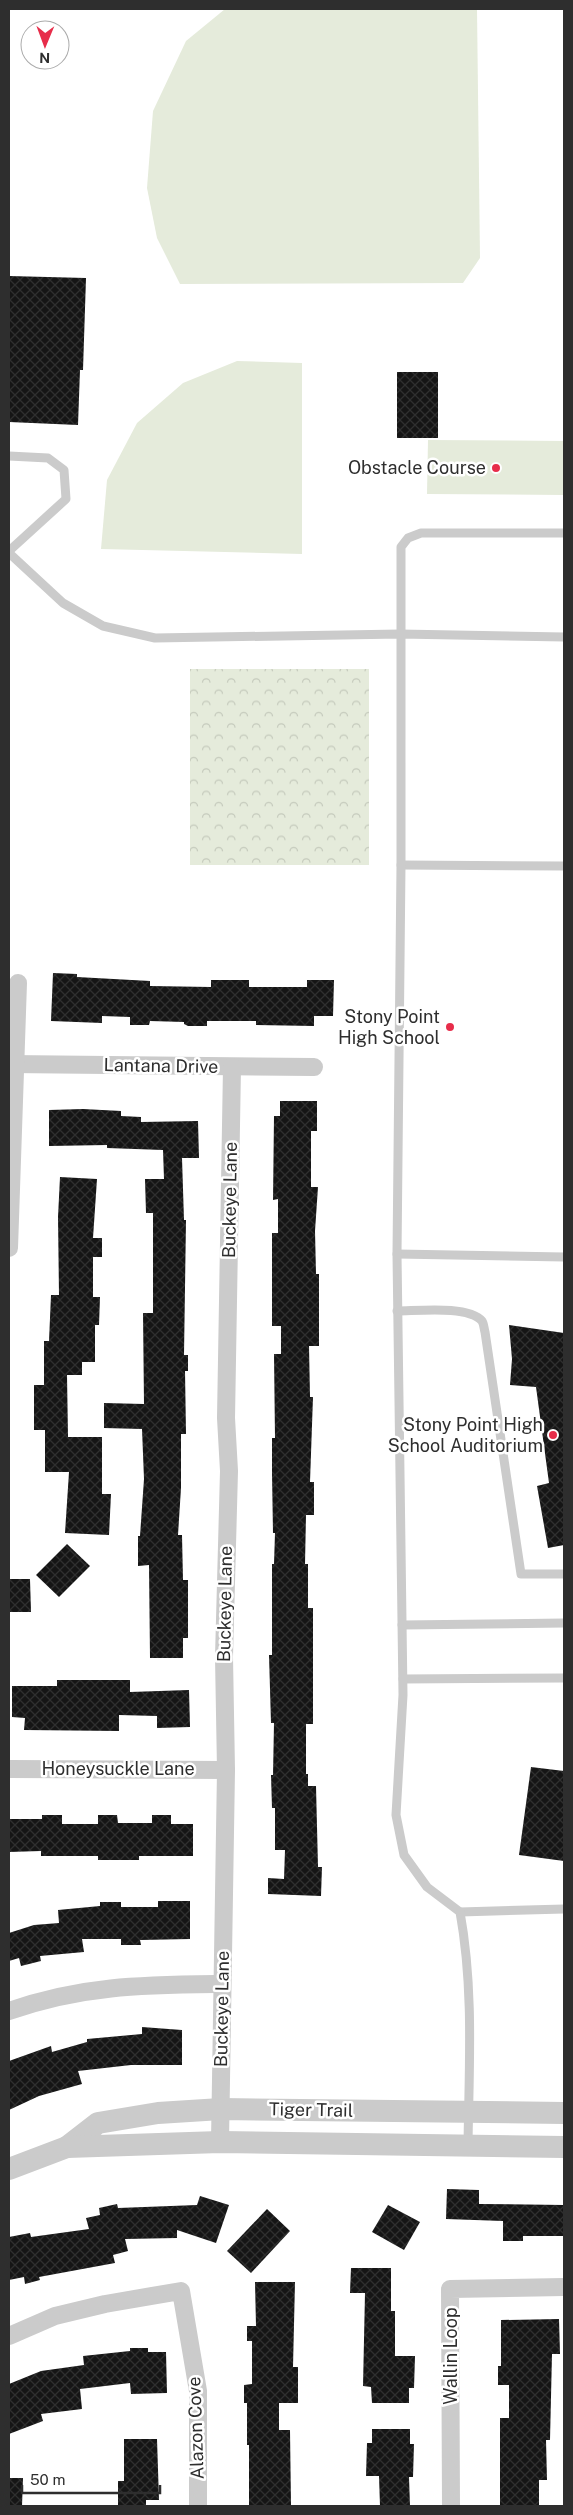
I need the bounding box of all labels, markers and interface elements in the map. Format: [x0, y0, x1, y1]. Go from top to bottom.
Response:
north arrow [20, 20, 70, 70]
text: N [39, 50, 50, 66]
place label: Obstacle Course [348, 457, 486, 478]
marker: Obstacle Course [490, 462, 502, 474]
place label: Stony Point High School [338, 1006, 440, 1048]
marker: Stony Point High School [444, 1021, 456, 1033]
street label: Lantana Drive [103, 1054, 219, 1077]
street label: Buckeye Lane [218, 1142, 241, 1258]
place label: Stony Point High School Auditorium [388, 1414, 543, 1456]
marker: Stony Point High School Auditorium [547, 1429, 559, 1441]
street label: Buckeye Lane [213, 1546, 236, 1662]
street label: Honeysuckle Lane [41, 1758, 195, 1779]
street label: Buckeye Lane [210, 1951, 233, 2067]
street label: Tiger Trail [269, 2098, 353, 2121]
street label: Wallin Loop [440, 2307, 461, 2405]
street label: Alazon Cove [183, 2376, 208, 2480]
scale bar [22, 2462, 160, 2494]
text: 50 m [30, 2471, 65, 2488]

